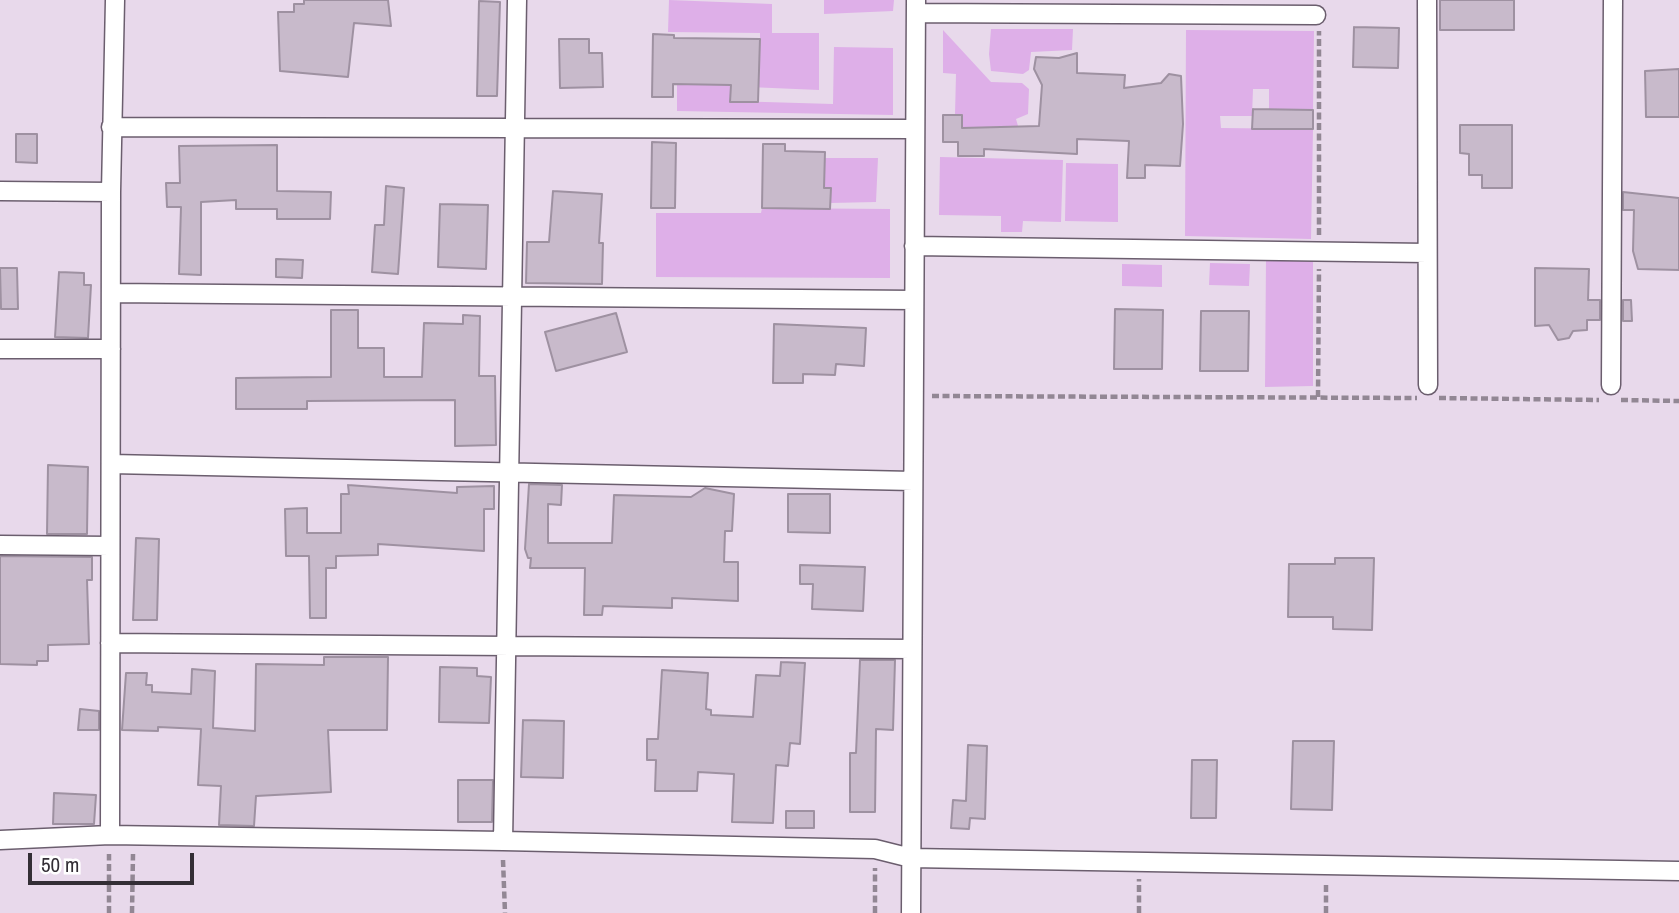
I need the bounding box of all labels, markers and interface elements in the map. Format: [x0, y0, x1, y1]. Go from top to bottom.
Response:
scale bar [32, 839, 198, 883]
text: 50 m [41, 850, 79, 879]

